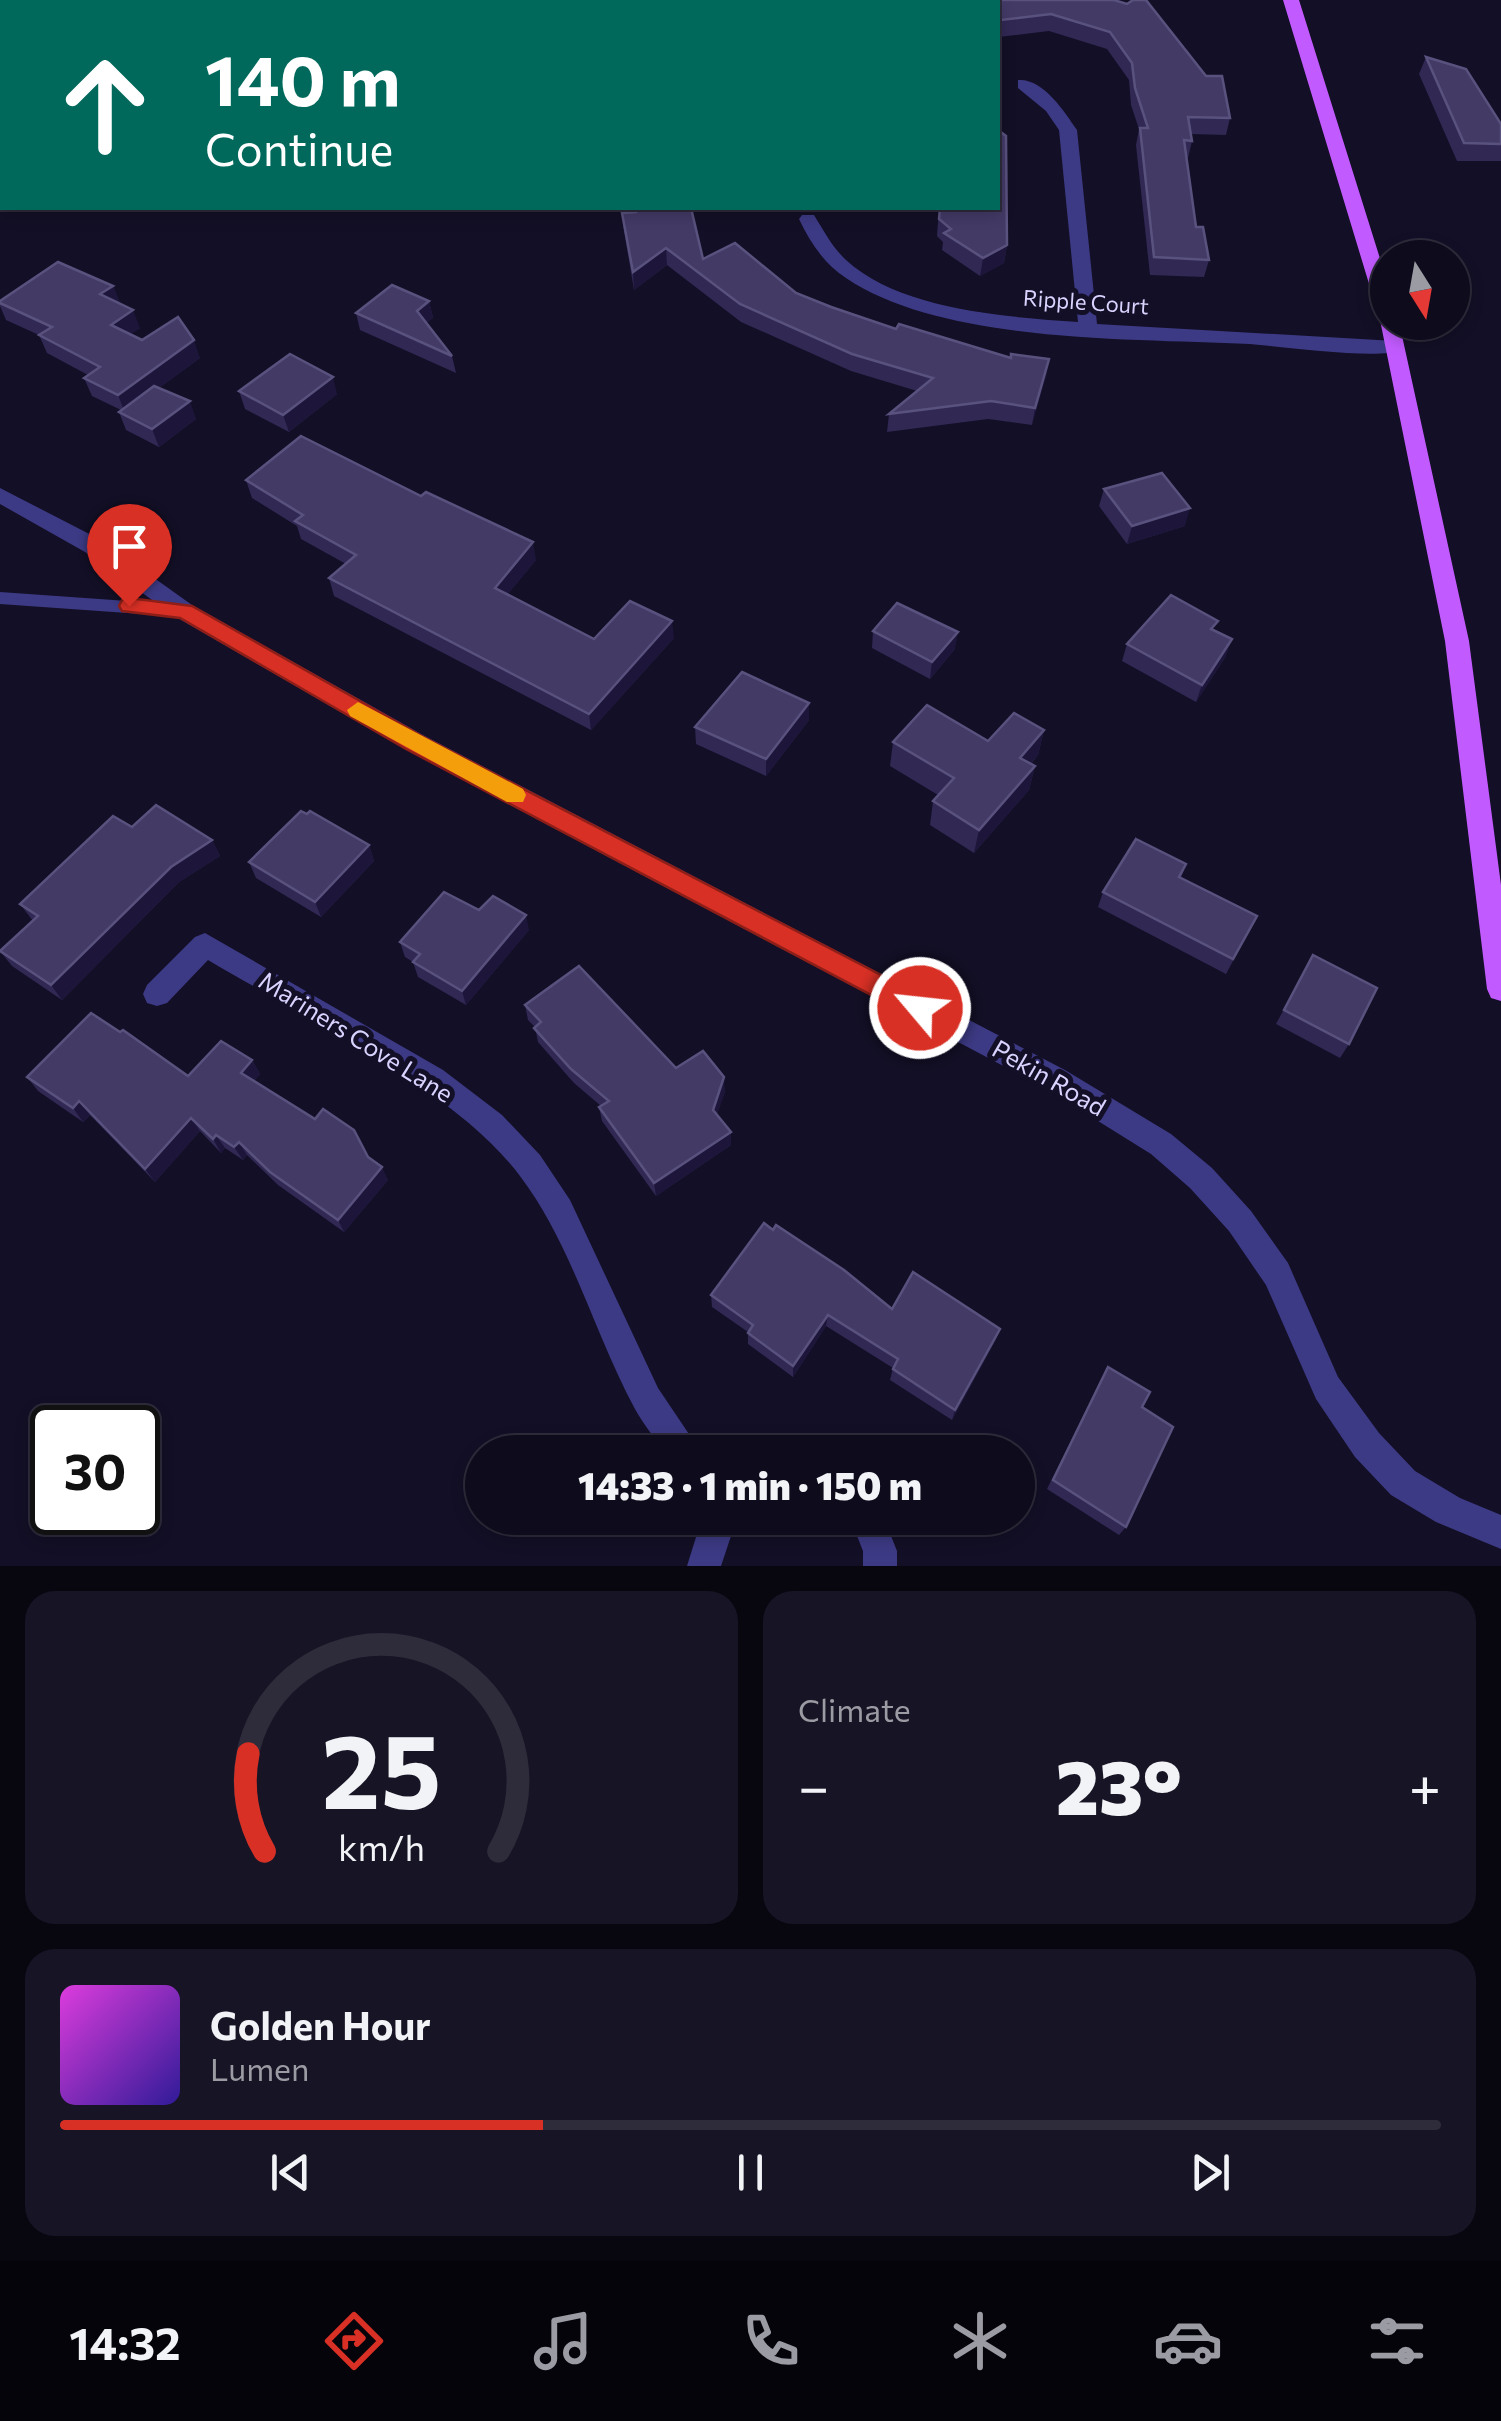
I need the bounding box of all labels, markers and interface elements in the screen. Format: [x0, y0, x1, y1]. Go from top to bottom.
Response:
text: 140 m [205, 35, 401, 120]
icon: ahead [40, 40, 170, 170]
text: Continue [205, 120, 393, 175]
north arrow [1370, 240, 1470, 340]
map controls [1370, 240, 1470, 340]
street label: Ripple Court [1022, 284, 1150, 319]
pin [87, 504, 172, 607]
icon: arrive [102, 519, 157, 574]
position arrow [868, 956, 972, 1060]
street label: Mariners Cove Lane [254, 964, 459, 1108]
street label: Pekin Road [987, 1033, 1112, 1122]
speed limit sign: 30 [30, 1405, 160, 1535]
text: 14:33 · 1 min · 150 m [578, 1461, 922, 1508]
text: Climate [798, 1689, 911, 1729]
text: 25 [322, 1703, 441, 1830]
text: 23° [1056, 1739, 1182, 1830]
text: − [798, 1751, 829, 1818]
text: + [1409, 1751, 1441, 1818]
text: km/h [338, 1825, 425, 1868]
text: Golden Hour [210, 2001, 431, 2048]
text: Lumen [210, 2048, 309, 2088]
icon: previous [263, 2145, 318, 2200]
icon: pause [723, 2145, 778, 2200]
icon: next [1183, 2145, 1238, 2200]
icon: directions [319, 2306, 389, 2376]
icon: music [528, 2306, 598, 2376]
icon: phone [736, 2306, 806, 2376]
icon: climate [945, 2306, 1015, 2376]
icon: car [1153, 2306, 1223, 2376]
icon: filters [1362, 2306, 1432, 2376]
text: 14:32 [69, 2314, 181, 2369]

